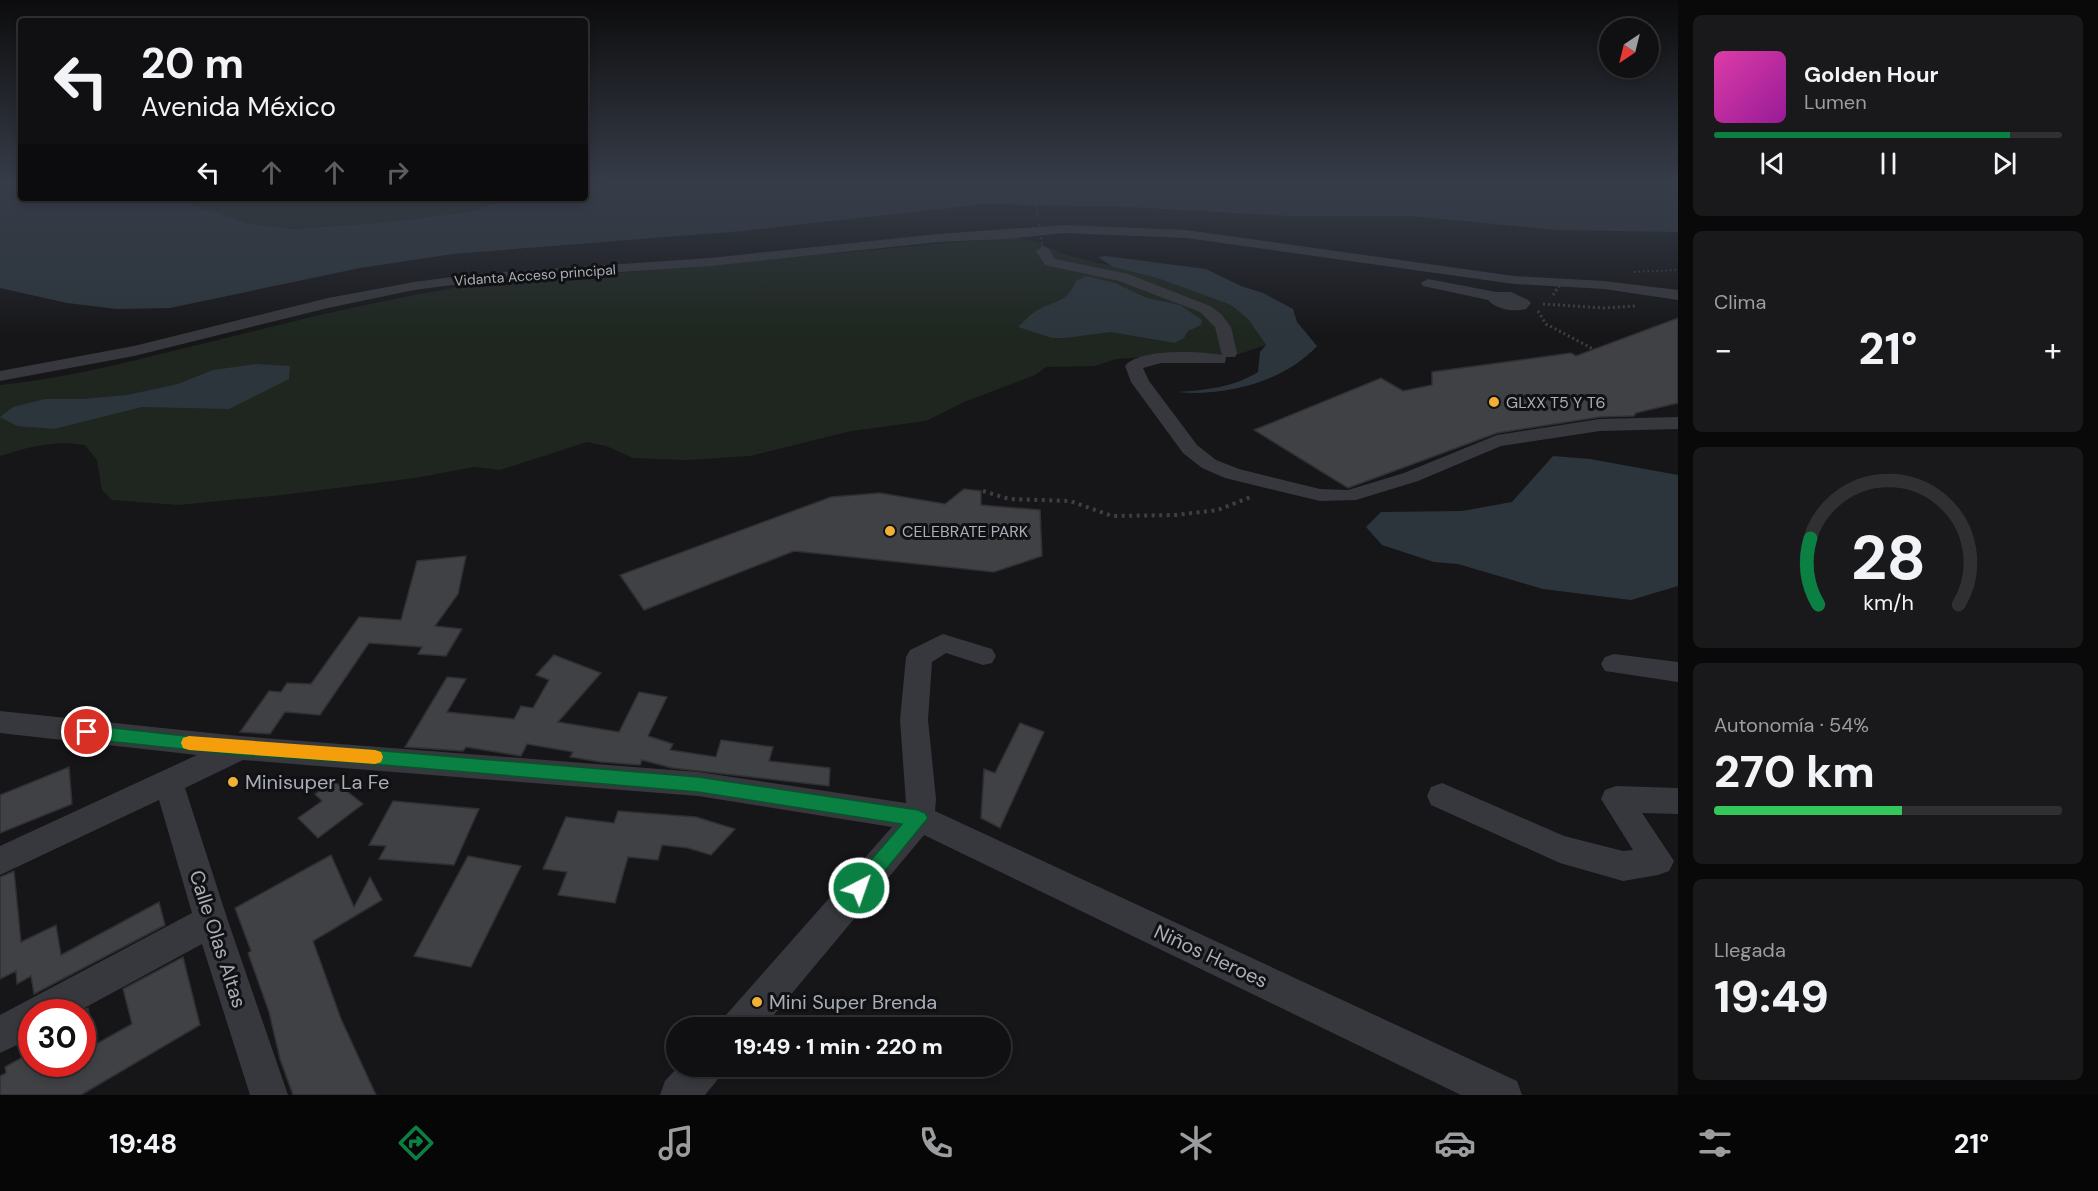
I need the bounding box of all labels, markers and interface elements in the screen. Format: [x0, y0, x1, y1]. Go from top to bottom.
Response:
north arrow [1599, 18, 1659, 78]
map controls [1599, 18, 1659, 78]
text: 20 m [141, 36, 244, 91]
icon: left [42, 42, 120, 120]
text: Golden Hour [1804, 60, 1939, 89]
text: Avenida México [141, 89, 336, 124]
text: Lumen [1804, 89, 1867, 115]
icon: previous [1756, 147, 1789, 180]
icon: pause [1872, 147, 1905, 180]
icon: next [1988, 147, 2021, 180]
icon: left [192, 156, 225, 189]
icon: ahead [255, 156, 288, 189]
icon: ahead [318, 156, 351, 189]
icon: right [381, 156, 414, 189]
street label: Vidanta Acceso principal [453, 260, 617, 290]
text: Clima [1714, 289, 1766, 315]
text: 21° [1858, 319, 1918, 378]
text: − [1714, 328, 1732, 371]
text: + [2044, 328, 2062, 371]
place label: GLXX T5 Y T6 [1506, 392, 1606, 413]
marker: GLXX T5 Y T6 [1487, 395, 1501, 409]
text: 28 [1850, 517, 1926, 598]
place label: CELEBRATE PARK [902, 521, 1028, 542]
marker: CELEBRATE PARK [883, 524, 897, 538]
text: km/h [1863, 589, 1913, 617]
pin [61, 706, 112, 757]
text: Autonomía · 54% [1714, 712, 1869, 738]
icon: arrive [70, 715, 103, 748]
text: 270 km [1714, 742, 1875, 801]
place label: Minisuper La Fe [245, 769, 389, 795]
marker: Minisuper La Fe [226, 775, 240, 789]
position arrow [827, 856, 891, 920]
street label: Calle Olas Altas [183, 867, 253, 1011]
street label: Niños Heroes [1150, 918, 1272, 994]
text: Llegada [1714, 937, 1786, 963]
text: 19:49 [1714, 967, 1829, 1026]
place label: Mini Super Brenda [769, 989, 937, 1015]
marker: Mini Super Brenda [750, 995, 764, 1009]
speed limit sign: 30 [18, 999, 96, 1077]
text: 19:49 · 1 min · 220 m [734, 1032, 943, 1061]
icon: directions [395, 1122, 437, 1164]
icon: music [655, 1122, 697, 1164]
icon: phone [915, 1122, 957, 1164]
icon: climate [1175, 1122, 1217, 1164]
icon: car [1434, 1122, 1476, 1164]
icon: filters [1694, 1122, 1736, 1164]
text: 19:48 [109, 1126, 177, 1161]
text: 21° [1954, 1126, 1989, 1161]

